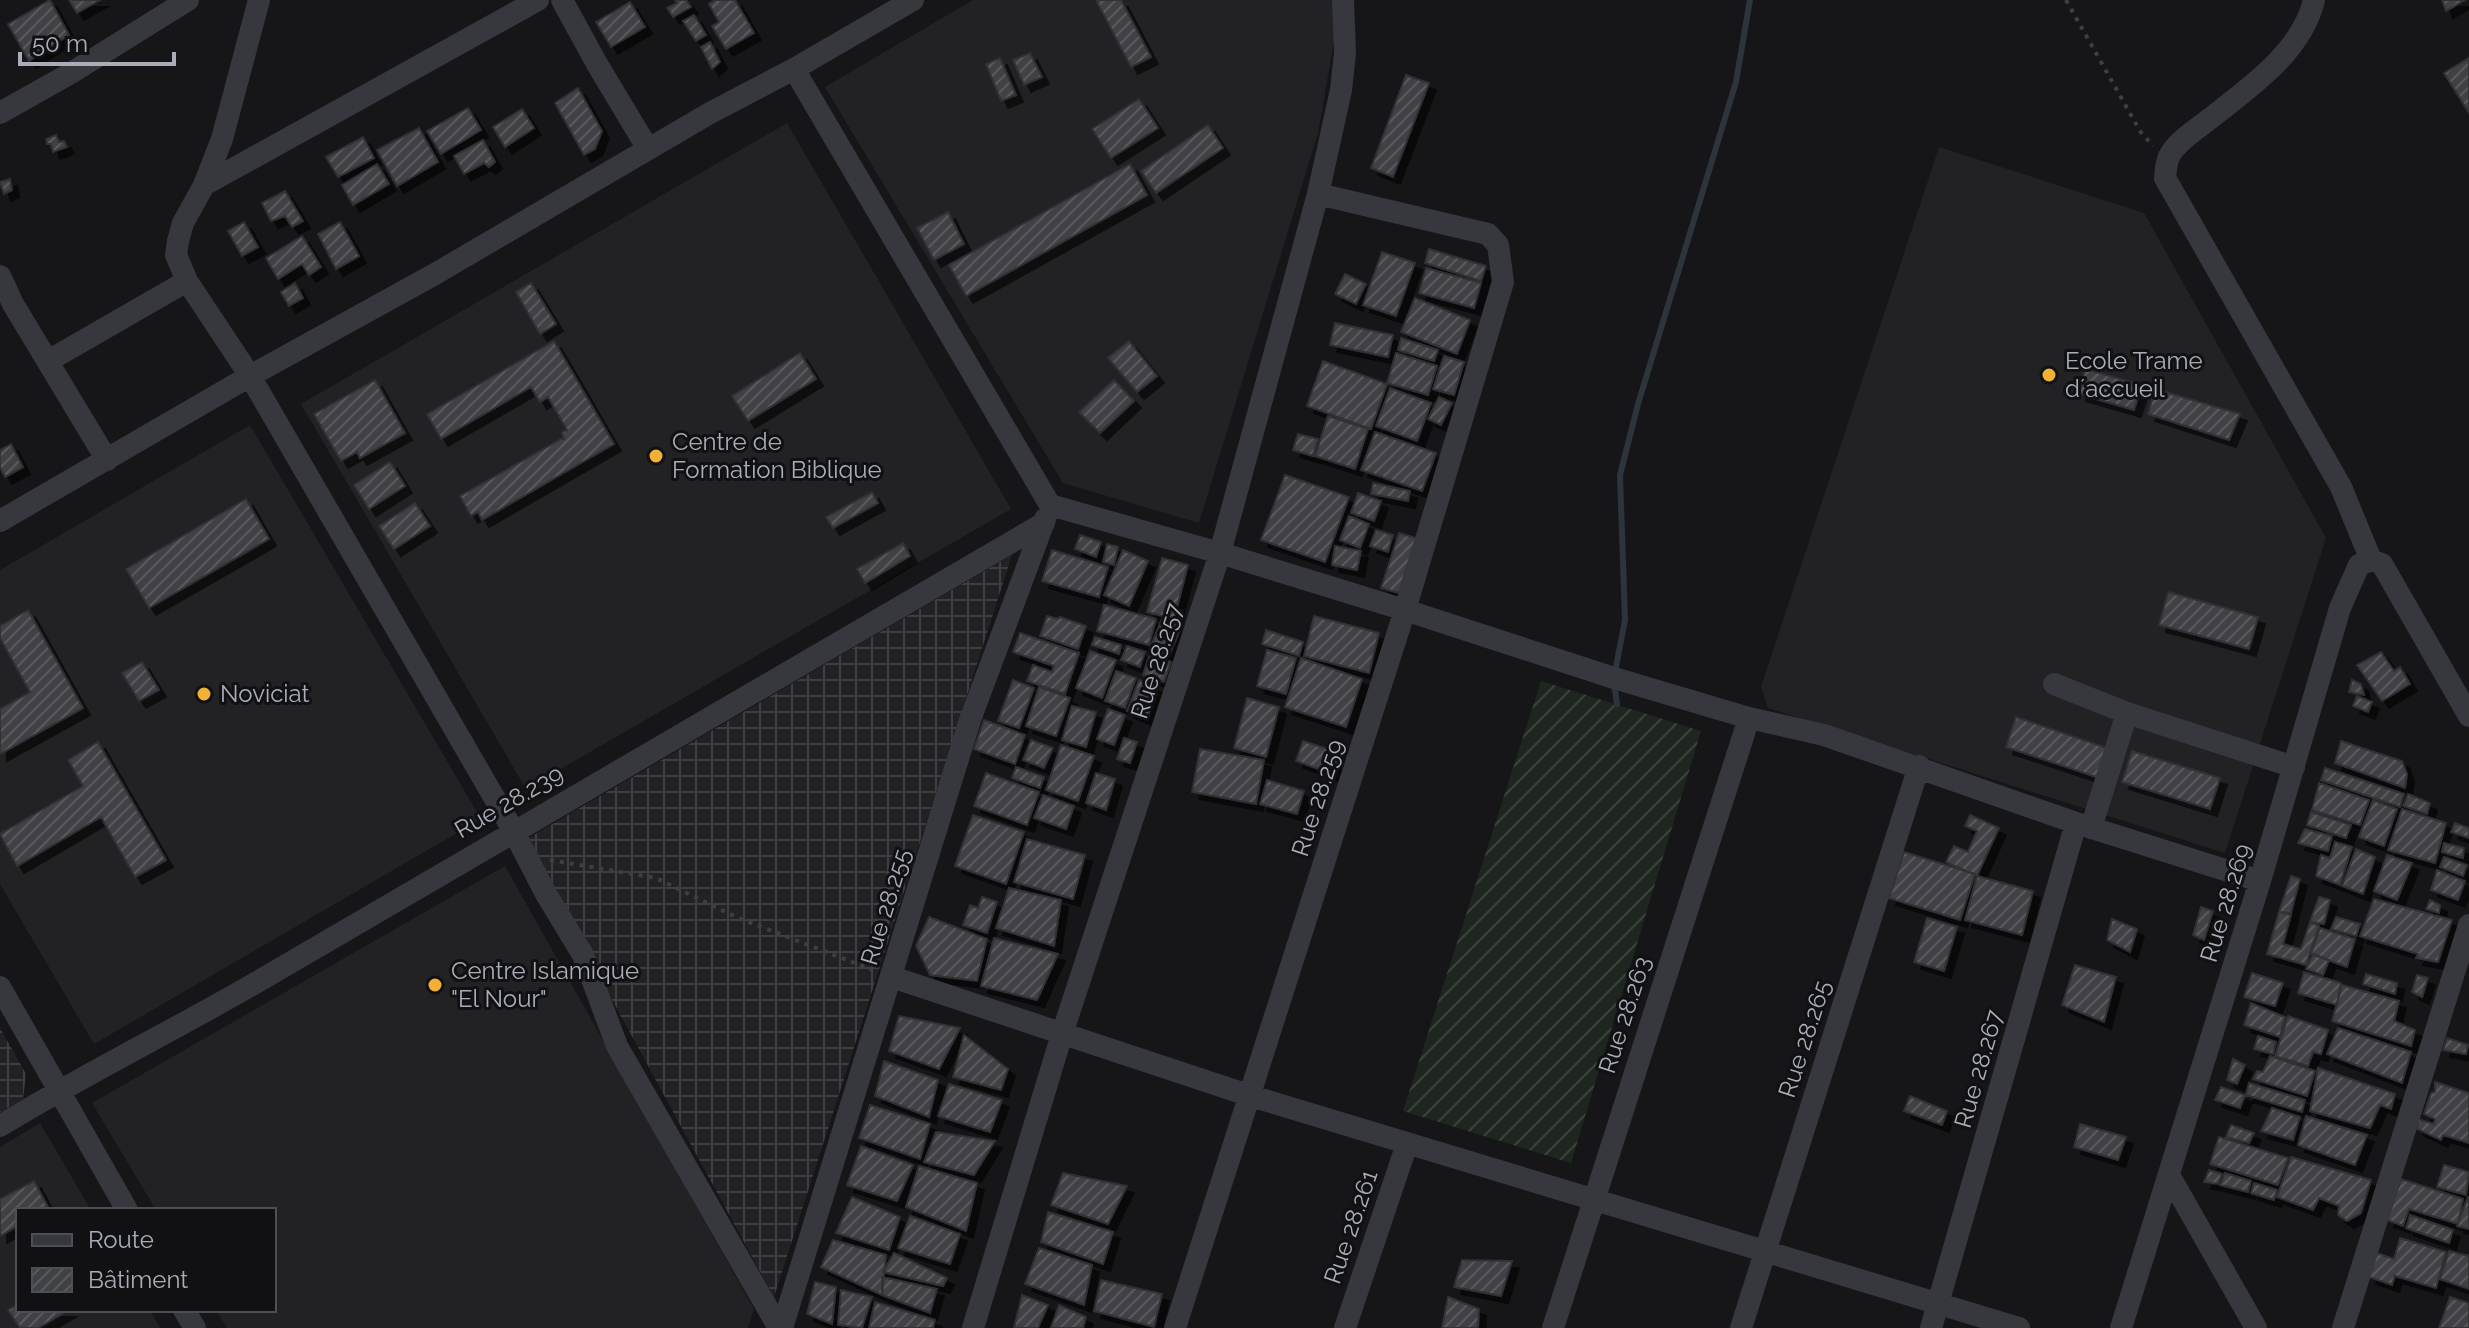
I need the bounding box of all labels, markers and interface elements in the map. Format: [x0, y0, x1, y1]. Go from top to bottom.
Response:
scale bar [20, 16, 174, 66]
text: 50 m [32, 29, 88, 58]
place label: Ecole Trame d´accueil [2065, 346, 2203, 403]
marker: Ecole Trame d´accueil [2040, 366, 2058, 384]
place label: Centre de Formation Biblique [672, 427, 882, 484]
marker: Centre de Formation Biblique [647, 447, 665, 465]
street label: Rue 28.257 [1124, 599, 1189, 722]
place label: Noviciat [220, 679, 310, 708]
marker: Noviciat [195, 685, 213, 703]
street label: Rue 28.259 [1285, 736, 1350, 860]
street label: Rue 28.239 [449, 759, 568, 844]
street label: Rue 28.269 [2194, 840, 2257, 966]
street label: Rue 28.255 [854, 845, 917, 968]
street label: Rue 28.263 [1592, 953, 1657, 1077]
place label: Centre Islamique "El Nour" [451, 956, 639, 1013]
marker: Centre Islamique "El Nour" [426, 976, 444, 994]
street label: Rue 28.265 [1772, 977, 1837, 1101]
street label: Rue 28.267 [1948, 1007, 2009, 1131]
street label: Rue 28.261 [1318, 1166, 1384, 1288]
legend [16, 1208, 276, 1312]
text: Route [88, 1225, 154, 1254]
text: Bâtiment [88, 1265, 188, 1294]

